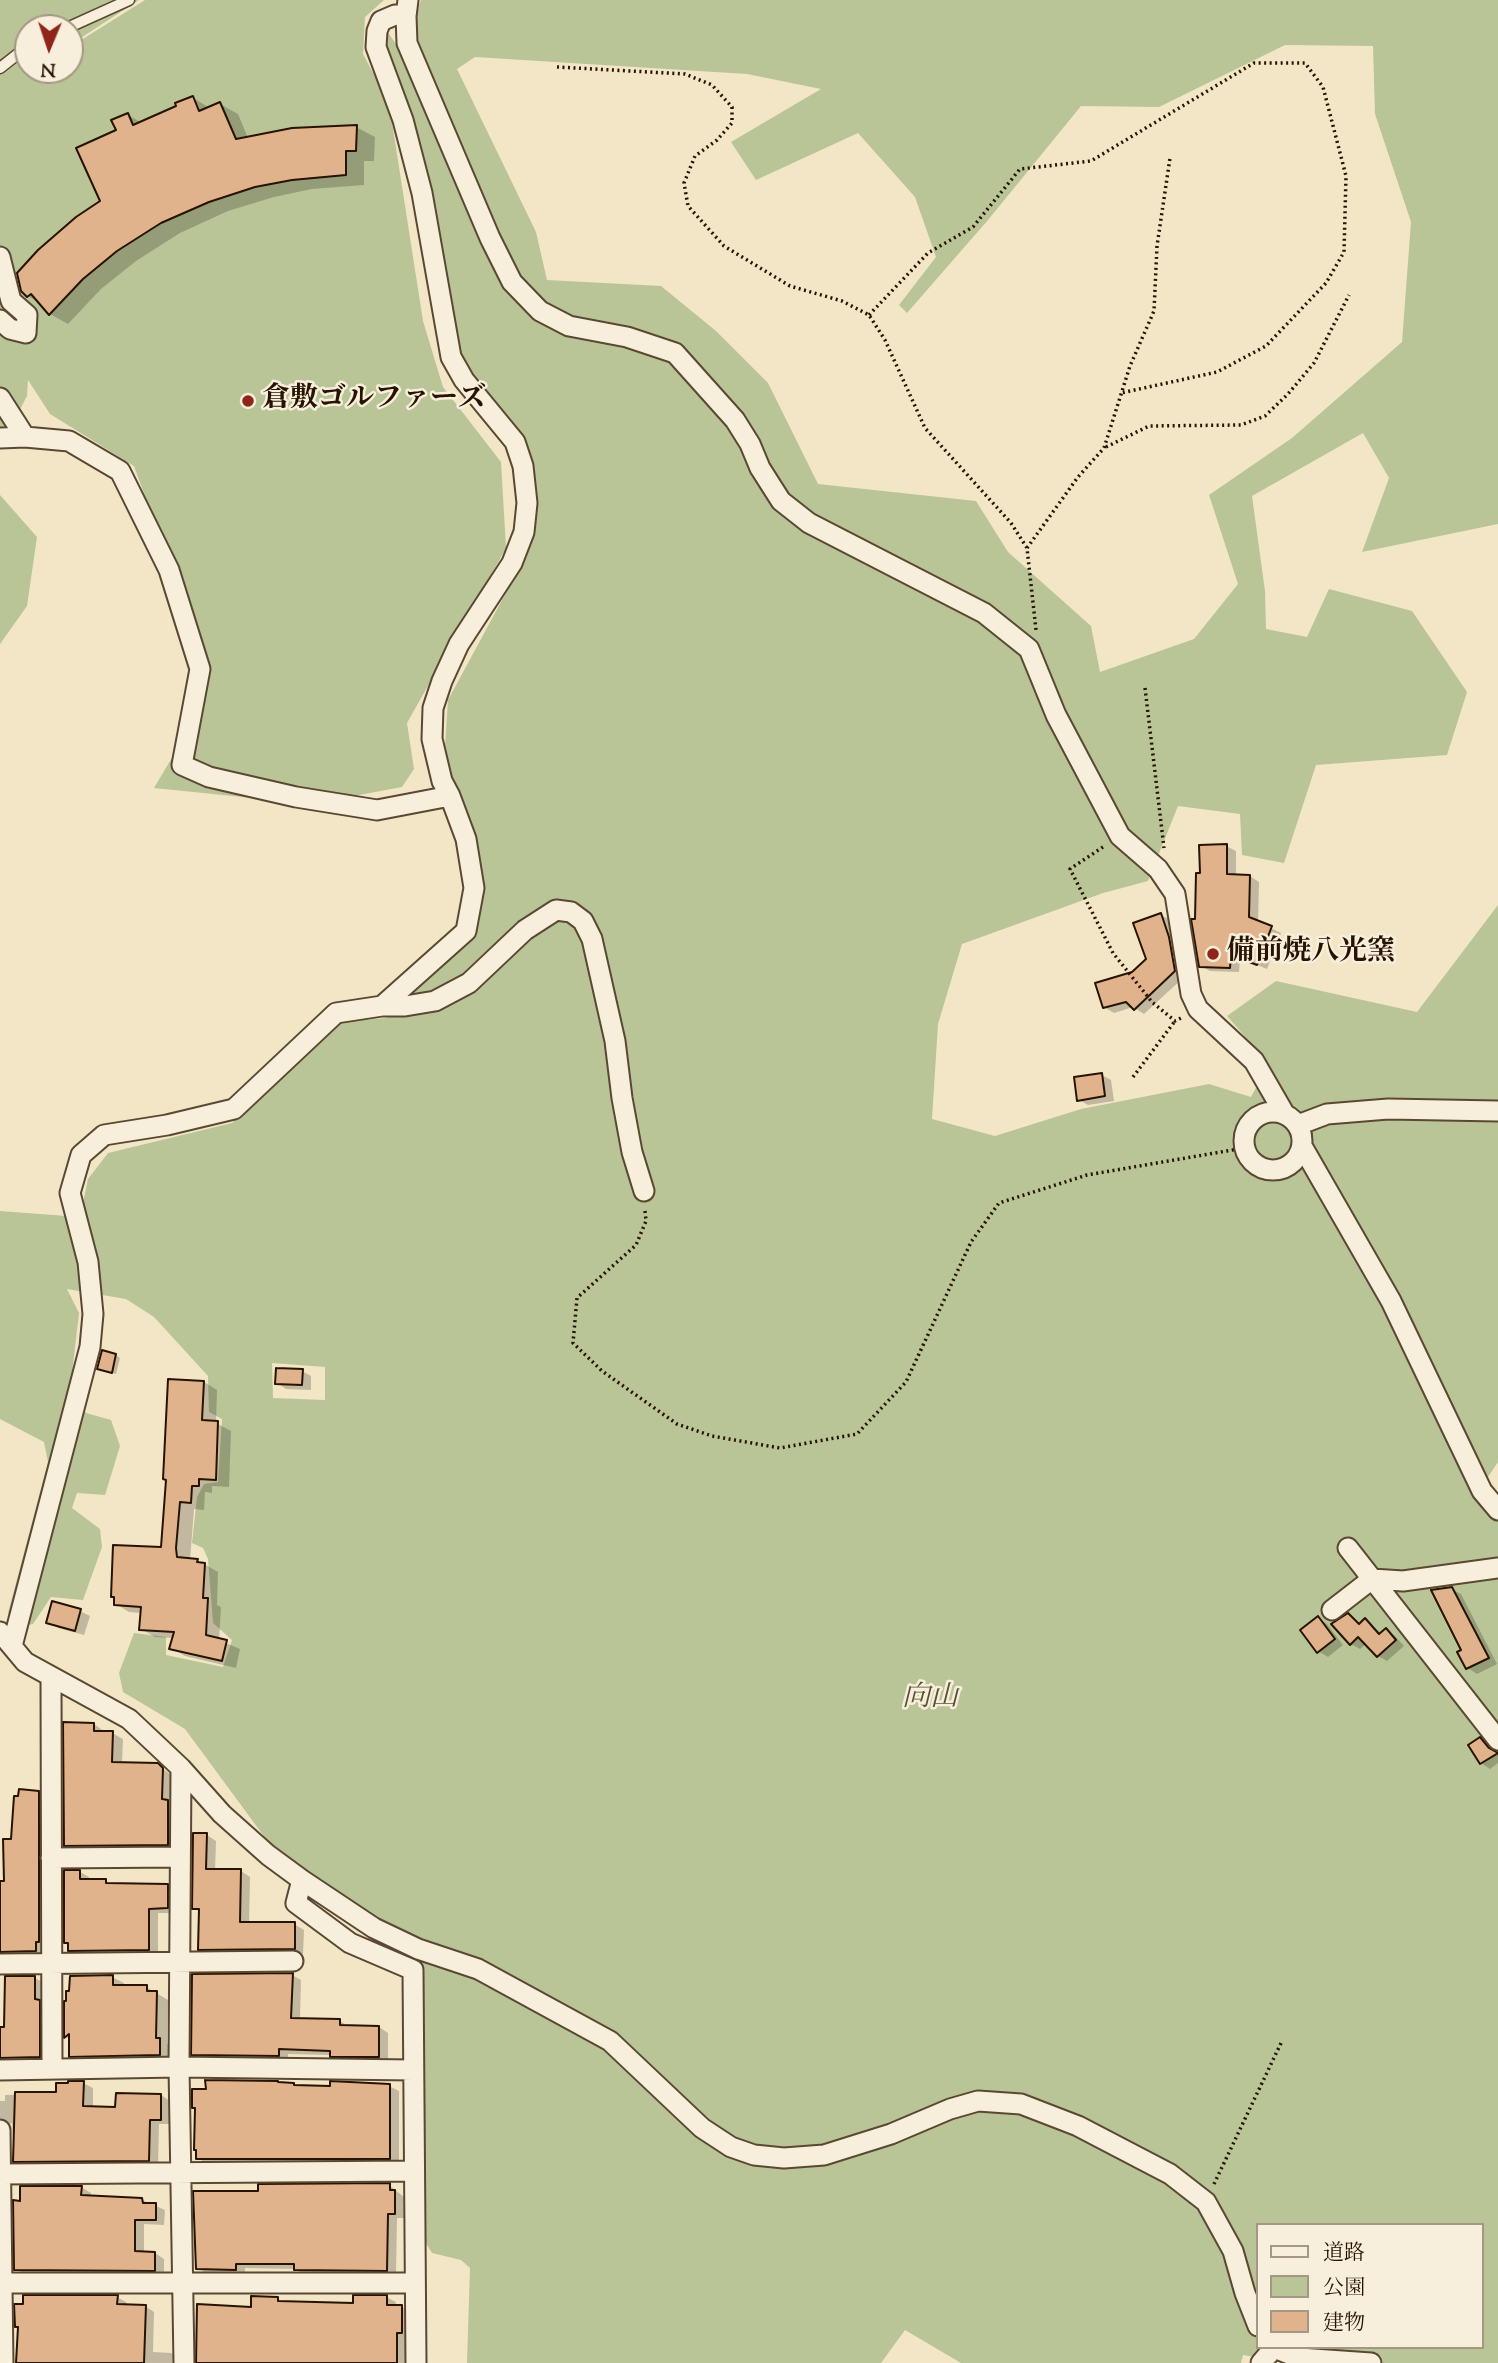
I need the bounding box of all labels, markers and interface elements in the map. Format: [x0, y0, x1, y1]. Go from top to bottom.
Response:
north arrow [14, 14, 84, 84]
text: N [40, 55, 56, 82]
place label: 倉敷ゴルファーズ [262, 384, 486, 418]
marker: 倉敷ゴルファーズ [240, 393, 256, 409]
place label: 備前焼八光窯 [1227, 937, 1395, 971]
marker: 備前焼八光窯 [1205, 946, 1221, 962]
park label: 向山 [902, 1683, 958, 1717]
legend [1256, 2223, 1484, 2349]
text: 道路 [1323, 2239, 1365, 2269]
text: 公園 [1323, 2274, 1365, 2304]
text: 建物 [1323, 2309, 1365, 2339]

